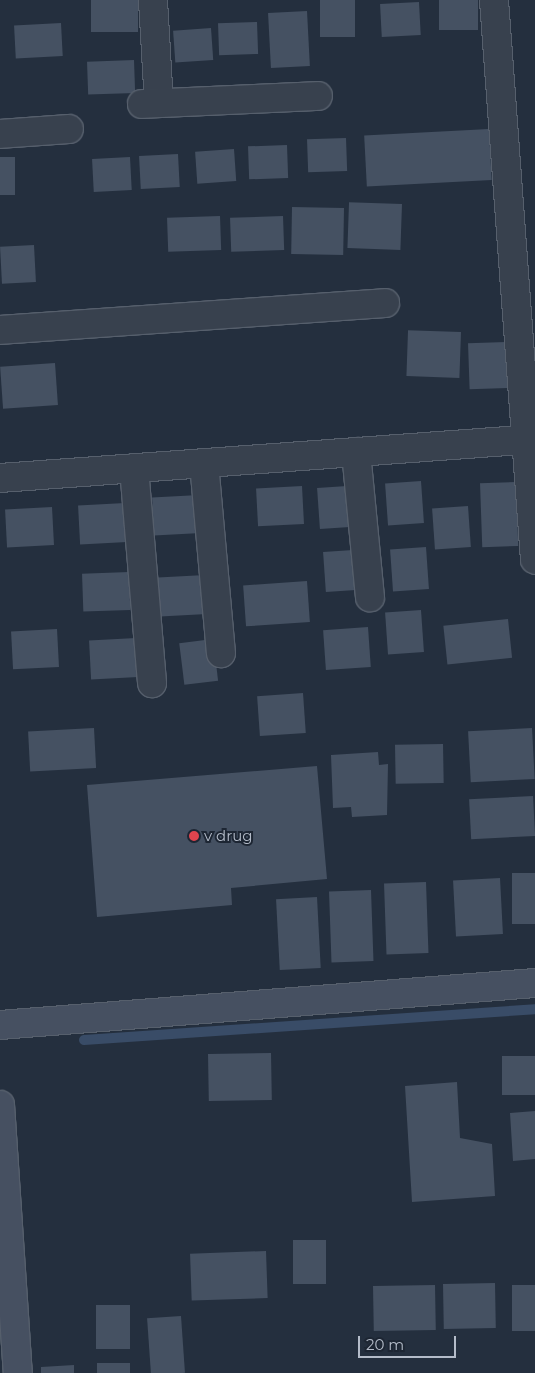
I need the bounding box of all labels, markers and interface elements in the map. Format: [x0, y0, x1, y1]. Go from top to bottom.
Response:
place label: v drug [204, 827, 253, 845]
marker: v drug [188, 830, 200, 842]
scale bar [360, 1326, 458, 1358]
text: 20 m [366, 1335, 404, 1354]

